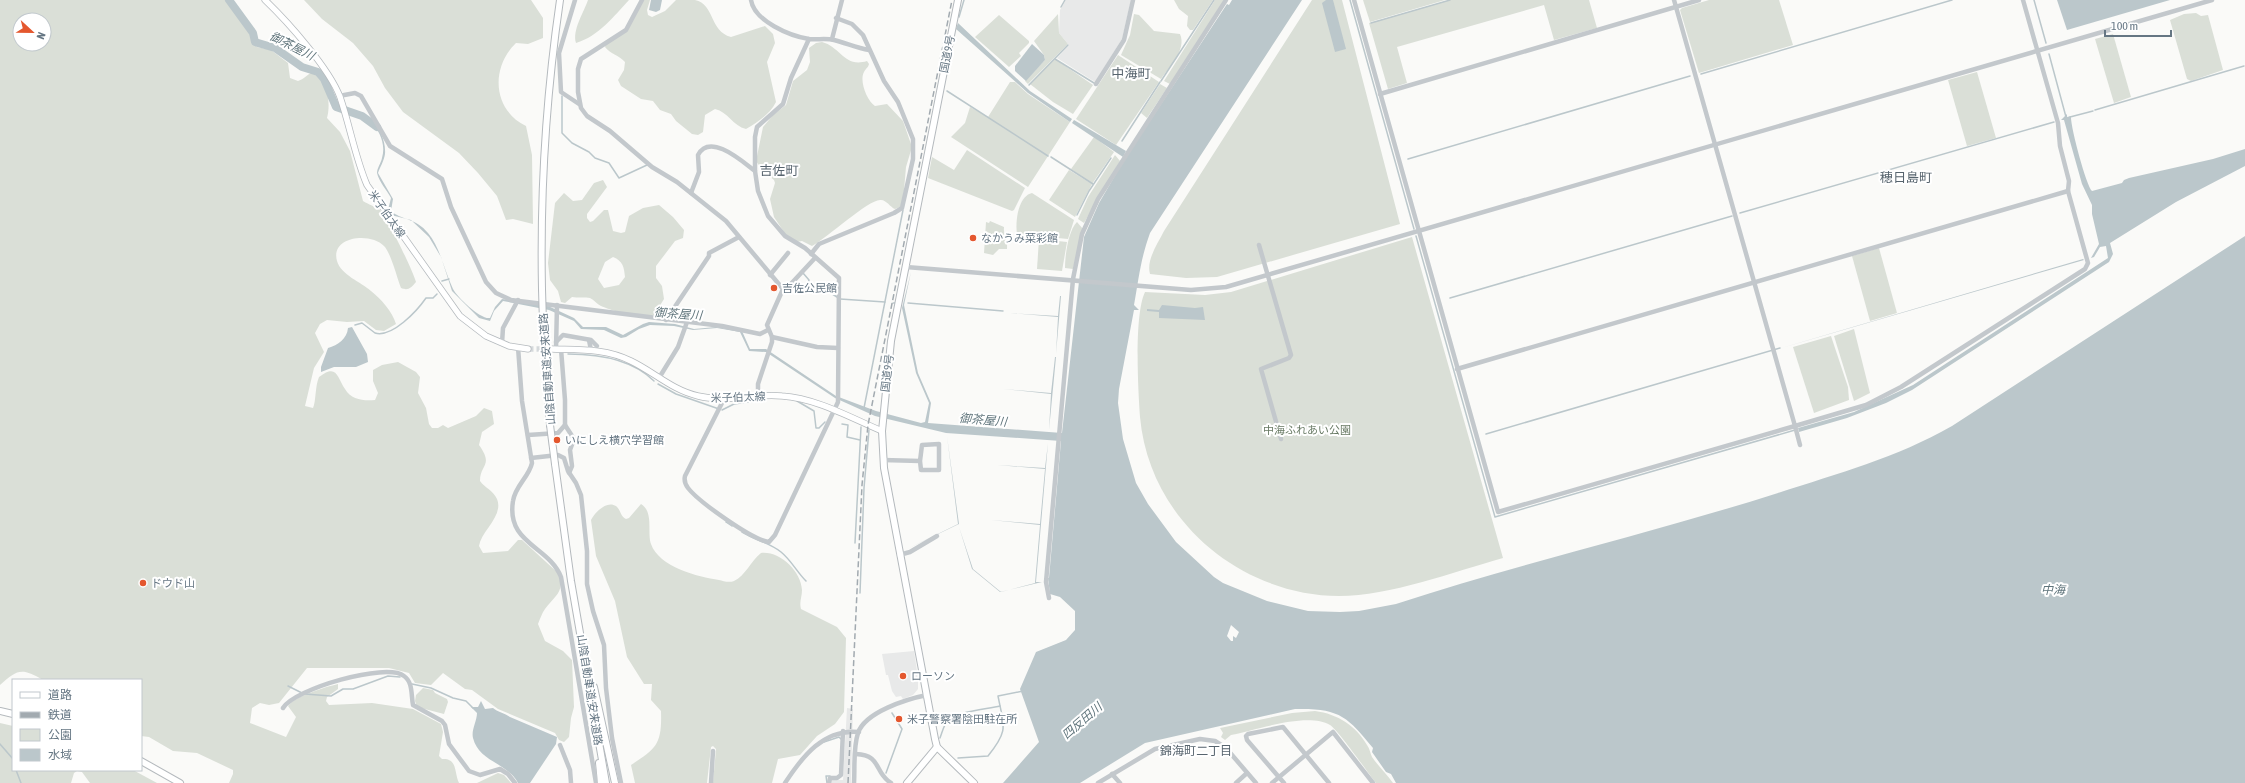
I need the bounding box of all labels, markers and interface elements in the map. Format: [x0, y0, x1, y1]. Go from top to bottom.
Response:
north arrow [12, 12, 52, 52]
scale bar [2105, 12, 2171, 38]
text: 100 m [2111, 19, 2138, 33]
water label: 御茶屋川 [267, 29, 318, 64]
text: N [34, 30, 48, 41]
street label: 国道9号 [937, 34, 957, 74]
district label: 中海町 [1111, 66, 1151, 81]
district label: 吉佐町 [759, 163, 799, 178]
district label: 穂日島町 [1880, 170, 1932, 185]
street label: 米子伯太線 [366, 188, 408, 240]
place label: なかうみ菜彩館 [981, 232, 1058, 244]
marker: なかうみ菜彩館 [968, 233, 978, 243]
place label: 吉佐公民館 [782, 282, 837, 294]
marker: 吉佐公民館 [769, 283, 779, 293]
water label: 御茶屋川 [654, 305, 704, 323]
street label: 山陰自動車道;安来道路 [537, 313, 557, 425]
street label: 国道9号 [879, 353, 895, 393]
street label: 米子伯太線 [710, 390, 766, 404]
water label: 御茶屋川 [958, 411, 1010, 429]
park label: 中海ふれあい公園 [1263, 424, 1351, 436]
place label: いにしえ横穴学習館 [565, 434, 664, 446]
marker: いにしえ横穴学習館 [552, 435, 562, 445]
place label: ドウド山 [151, 577, 195, 589]
marker: ドウド山 [138, 578, 148, 588]
water label: 中海 [2041, 583, 2067, 597]
street label: 山陰自動車道;安来道路 [575, 634, 605, 746]
place label: ローソン [911, 670, 955, 682]
marker: ローソン [898, 671, 908, 681]
legend [12, 679, 142, 771]
text: 道路 [48, 688, 72, 702]
water label: 四反田川 [1059, 699, 1106, 742]
text: 鉄道 [48, 708, 72, 722]
place label: 米子警察署陰田駐在所 [907, 713, 1018, 725]
marker: 米子警察署陰田駐在所 [894, 714, 904, 724]
text: 公園 [48, 728, 72, 742]
district label: 錦海町二丁目 [1160, 744, 1232, 758]
text: 水域 [48, 748, 72, 762]

